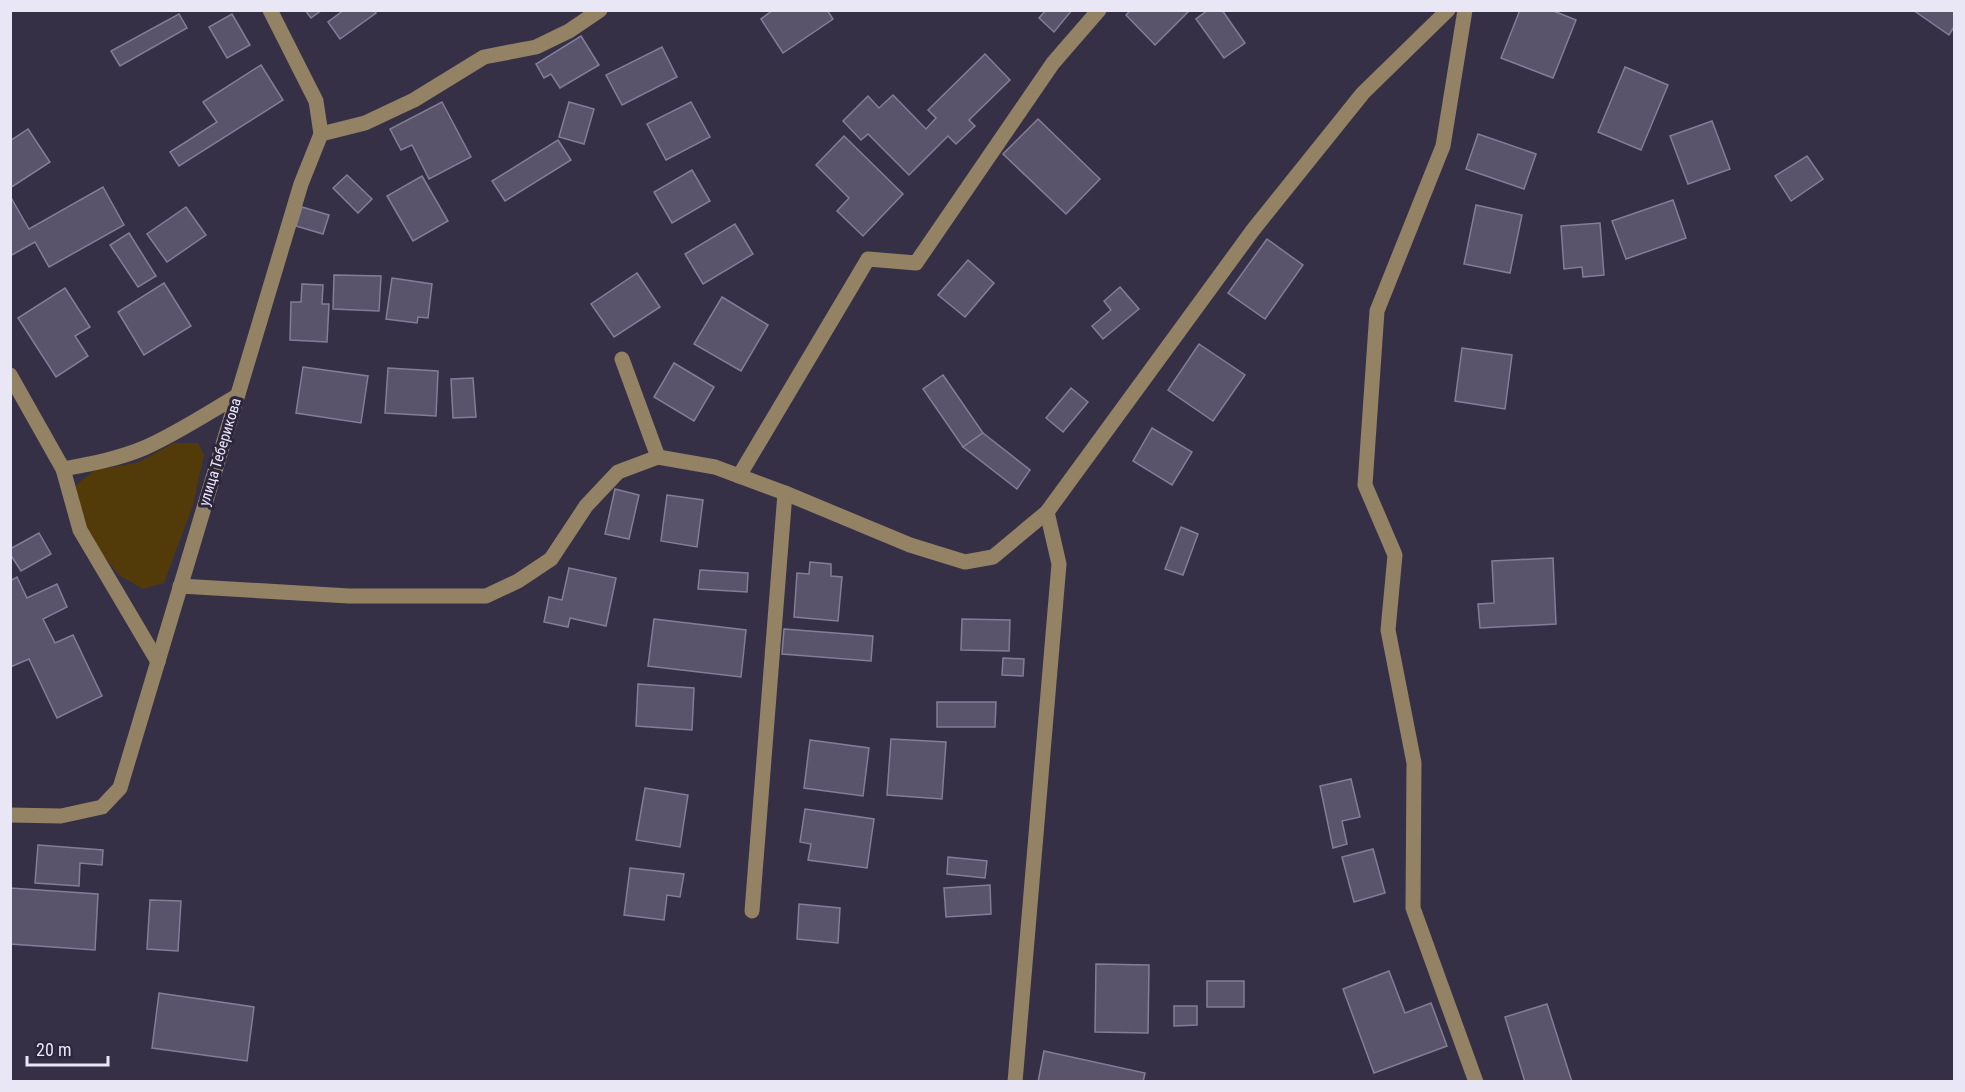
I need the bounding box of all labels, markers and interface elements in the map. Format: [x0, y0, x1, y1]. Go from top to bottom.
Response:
street label: улица Теберикова [195, 396, 245, 508]
scale bar [27, 1029, 108, 1067]
text: 20 m [36, 1039, 71, 1060]

